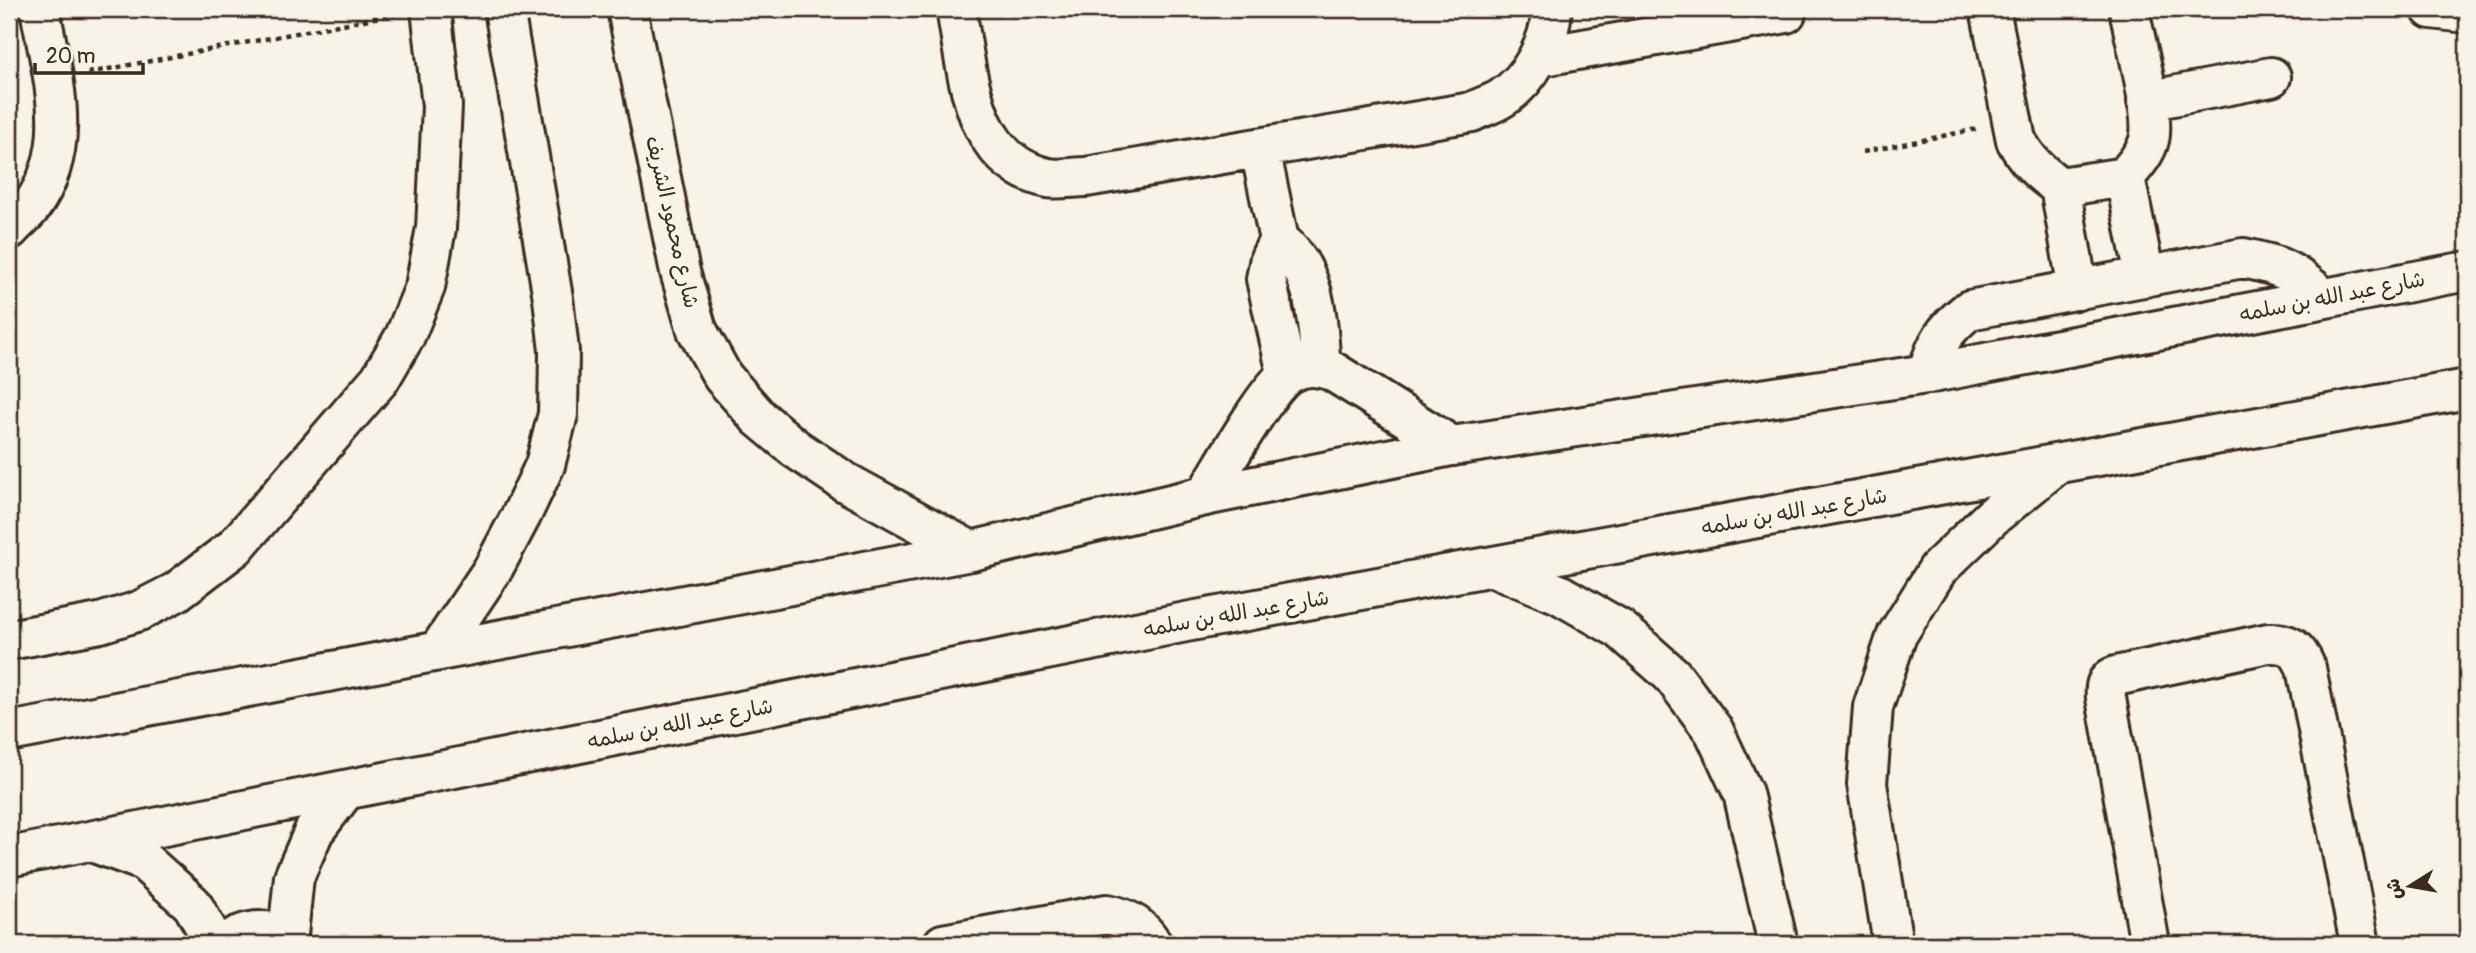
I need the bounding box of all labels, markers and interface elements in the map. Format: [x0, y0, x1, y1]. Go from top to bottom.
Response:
scale bar [35, 32, 144, 76]
text: 20 m [46, 43, 95, 70]
street label: شارع محمود الشريف [638, 133, 705, 311]
street label: شارع عبد الله بن سلمه [2237, 266, 2427, 329]
street label: شارع عبد الله بن سلمه [1699, 482, 1889, 543]
street label: شارع عبد الله بن سلمه [1141, 584, 1331, 645]
street label: شارع عبد الله بن سلمه [585, 693, 775, 756]
north arrow [2374, 852, 2444, 922]
text: ش [2381, 876, 2408, 902]

